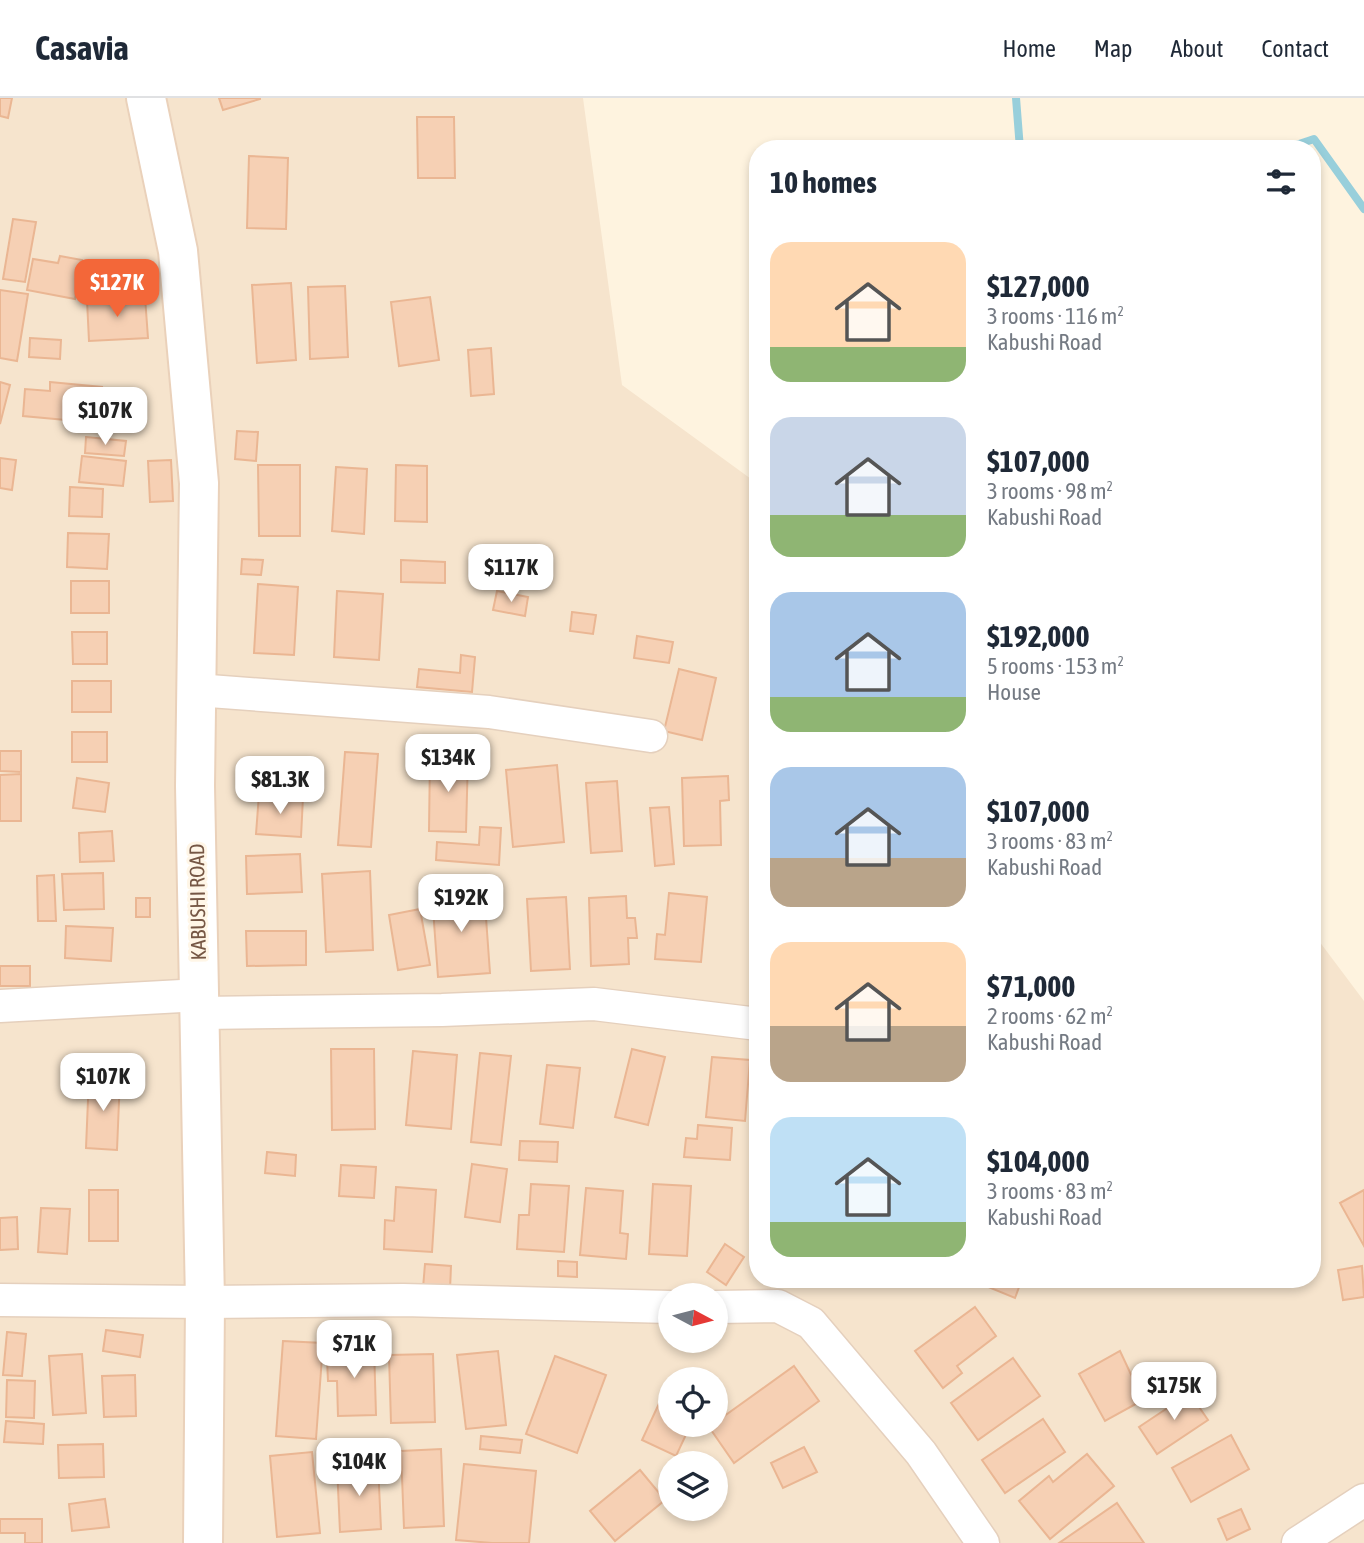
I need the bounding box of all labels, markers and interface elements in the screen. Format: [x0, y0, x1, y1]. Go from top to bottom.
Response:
text: Casavia [35, 29, 129, 67]
text: Home [1002, 35, 1056, 62]
text: Map [1094, 35, 1132, 62]
text: About [1170, 35, 1223, 62]
text: Contact [1261, 35, 1329, 62]
icon: filters [1262, 163, 1300, 201]
text: 10 homes [770, 165, 877, 199]
pin: $127K [68, 260, 166, 319]
text: $127K [90, 269, 144, 295]
text: $127,000 [987, 269, 1090, 303]
icon: home [826, 270, 910, 354]
text: 3 rooms · 116 m² [987, 303, 1124, 329]
text: Kabushi Road [987, 329, 1102, 355]
pin: $107K [56, 388, 154, 447]
text: $107K [78, 397, 132, 423]
text: $107,000 [987, 444, 1090, 478]
icon: home [826, 445, 910, 529]
text: 3 rooms · 98 m² [987, 478, 1113, 504]
text: Kabushi Road [987, 504, 1102, 530]
pin: $117K [462, 545, 560, 604]
text: $117K [484, 554, 538, 580]
text: $192,000 [987, 619, 1090, 653]
icon: home [826, 620, 910, 704]
text: 5 rooms · 153 m² [987, 653, 1124, 679]
text: House [987, 679, 1041, 705]
pin: $134K [399, 734, 497, 794]
text: $134K [421, 744, 475, 770]
pin: $81.3K [223, 756, 337, 816]
text: $81.3K [251, 766, 309, 792]
text: $107,000 [987, 794, 1090, 828]
icon: home [826, 795, 910, 879]
text: 3 rooms · 83 m² [987, 828, 1113, 854]
street label: KABUSHI ROAD [184, 843, 210, 961]
text: Kabushi Road [987, 854, 1102, 880]
pin: $192K [412, 874, 510, 934]
text: $192K [434, 884, 488, 910]
text: $71,000 [987, 969, 1075, 1003]
icon: home [826, 970, 910, 1054]
text: 2 rooms · 62 m² [987, 1003, 1113, 1029]
text: Kabushi Road [987, 1029, 1102, 1055]
pin: $107K [54, 1054, 152, 1113]
text: $107K [76, 1063, 130, 1089]
text: $104,000 [987, 1144, 1090, 1178]
icon: home [826, 1145, 910, 1229]
text: 3 rooms · 83 m² [987, 1178, 1113, 1204]
text: Kabushi Road [987, 1204, 1102, 1230]
north arrow [658, 1283, 728, 1353]
map controls [658, 1283, 728, 1521]
pin: $71K [313, 1320, 395, 1380]
text: $71K [333, 1330, 375, 1356]
pin: $175K [1125, 1362, 1223, 1422]
button: locate [658, 1367, 728, 1437]
text: $175K [1147, 1372, 1201, 1398]
pin: $104K [310, 1438, 408, 1498]
text: $104K [332, 1448, 386, 1474]
button: layers [658, 1451, 728, 1521]

